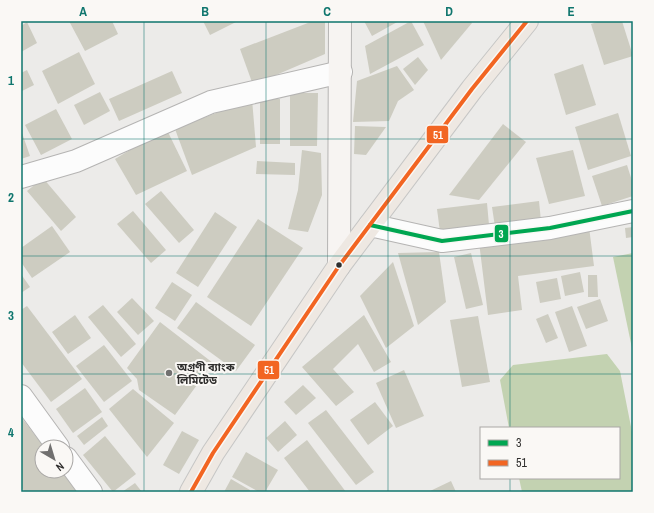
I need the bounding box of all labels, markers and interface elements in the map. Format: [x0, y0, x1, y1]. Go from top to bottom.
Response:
text: A [79, 3, 87, 20]
text: B [201, 3, 209, 20]
text: C [323, 3, 331, 20]
text: D [445, 3, 453, 20]
text: E [567, 3, 575, 20]
text: 1 [8, 72, 14, 89]
line badge: 51 [426, 125, 449, 144]
text: 51 [433, 128, 443, 142]
text: 2 [8, 189, 14, 206]
line badge: 3 [494, 224, 509, 243]
text: 3 [498, 227, 504, 241]
unlabelled marker [334, 260, 344, 270]
text: 3 [8, 307, 14, 324]
place label: অগ্রণী ব্যাংক লিমিটেড [176, 360, 236, 387]
line badge: 51 [257, 360, 280, 380]
text: 51 [264, 363, 274, 377]
marker: অগ্রণী ব্যাংক লিমিটেড [164, 368, 174, 378]
text: 4 [8, 424, 14, 441]
legend [480, 427, 620, 479]
text: 3 [516, 435, 521, 451]
north arrow [34, 439, 74, 479]
text: 51 [516, 455, 527, 471]
text: N [53, 459, 67, 474]

